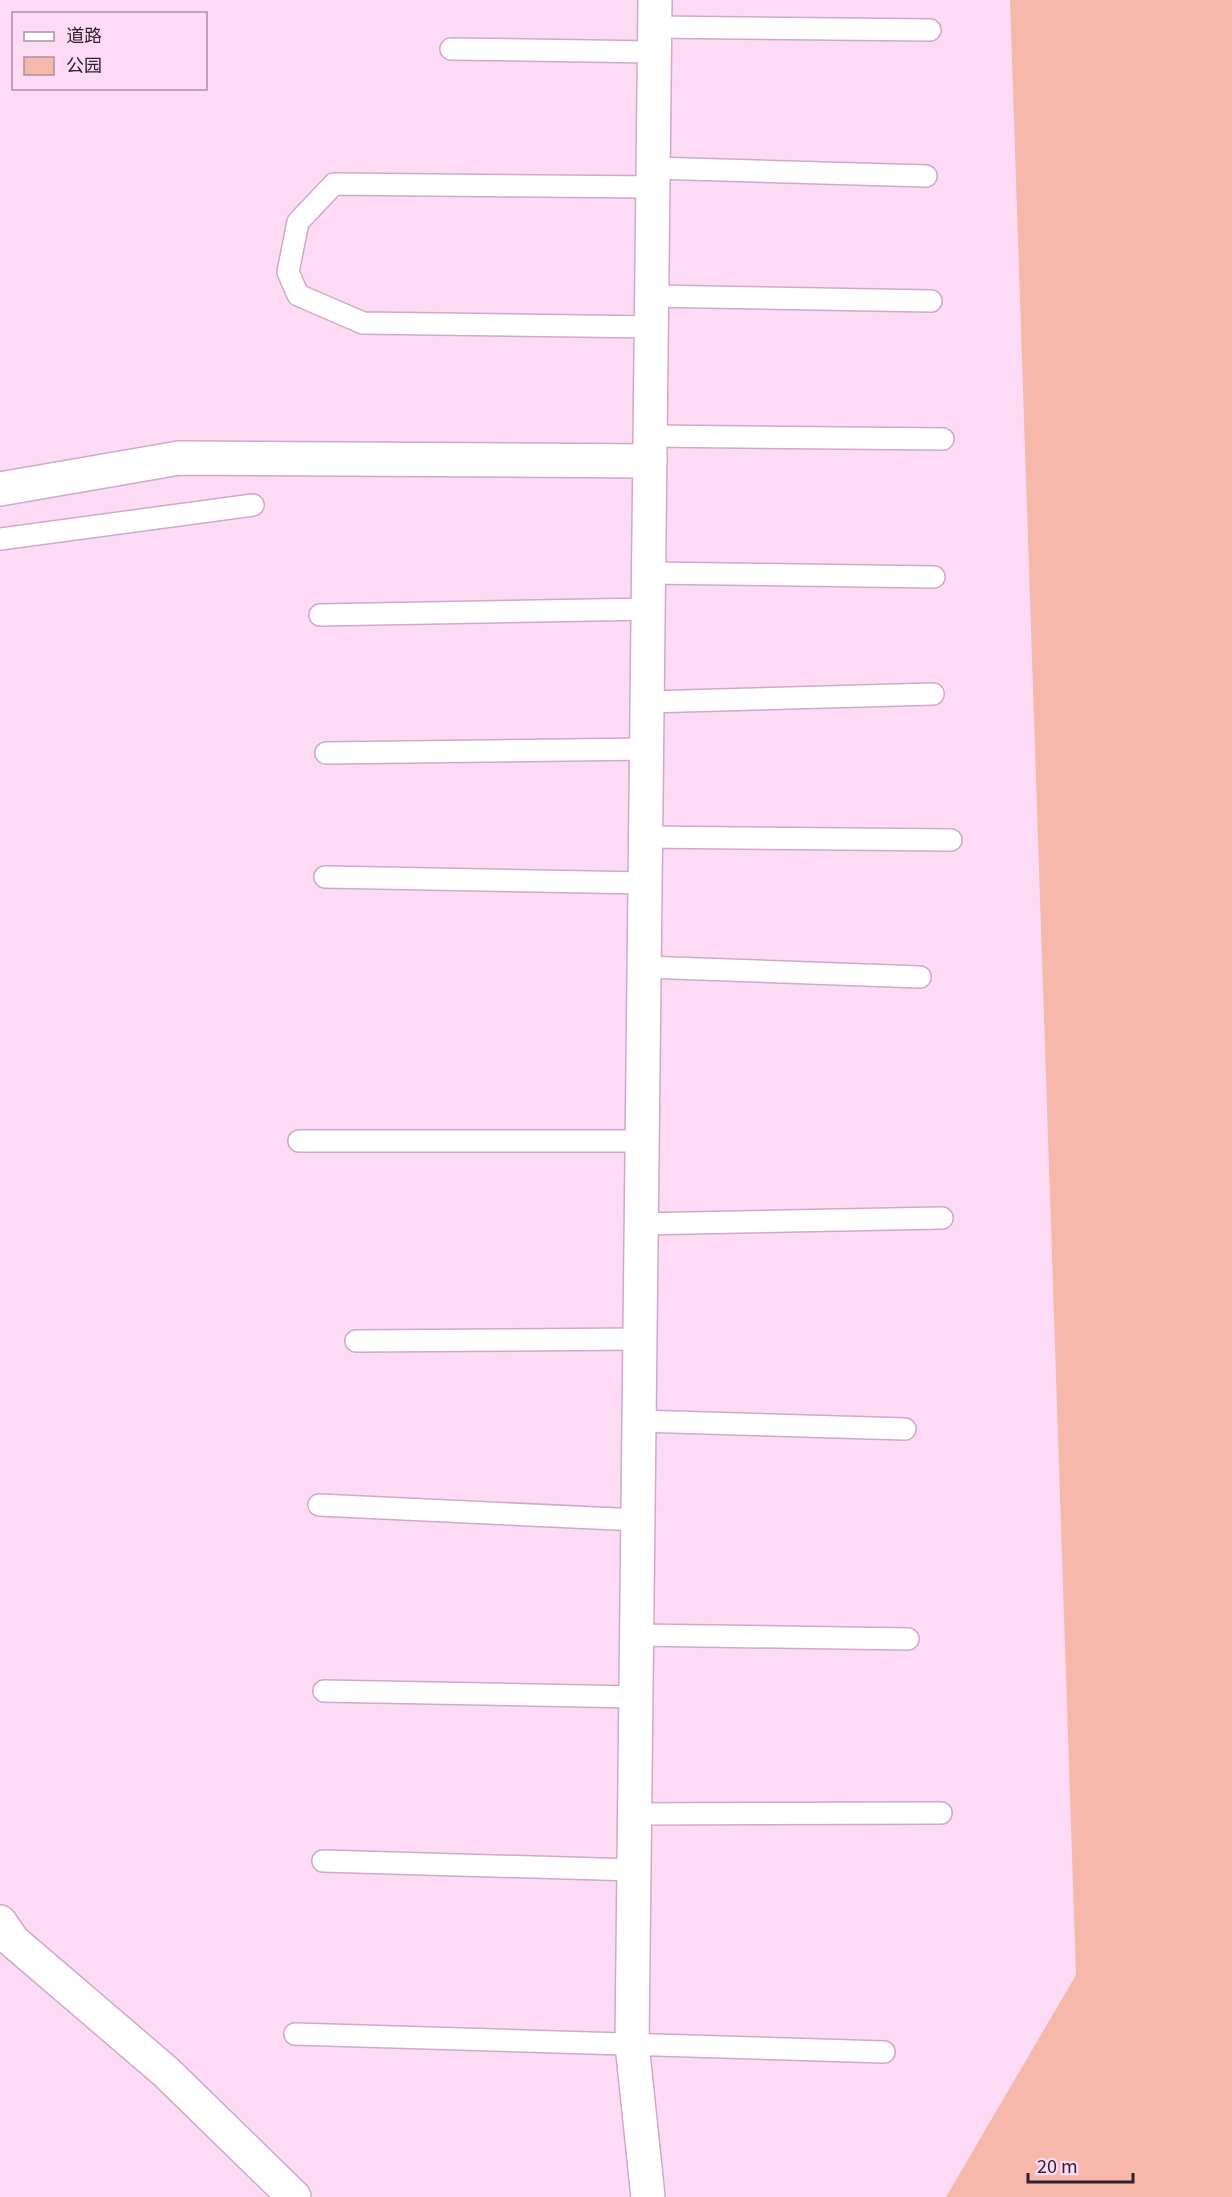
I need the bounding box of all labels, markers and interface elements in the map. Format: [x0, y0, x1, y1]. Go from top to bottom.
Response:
legend [12, 12, 207, 90]
text: 道路 [66, 21, 102, 47]
text: 公园 [66, 51, 102, 77]
scale bar [1028, 2146, 1133, 2184]
text: 20 m [1037, 2152, 1078, 2178]

